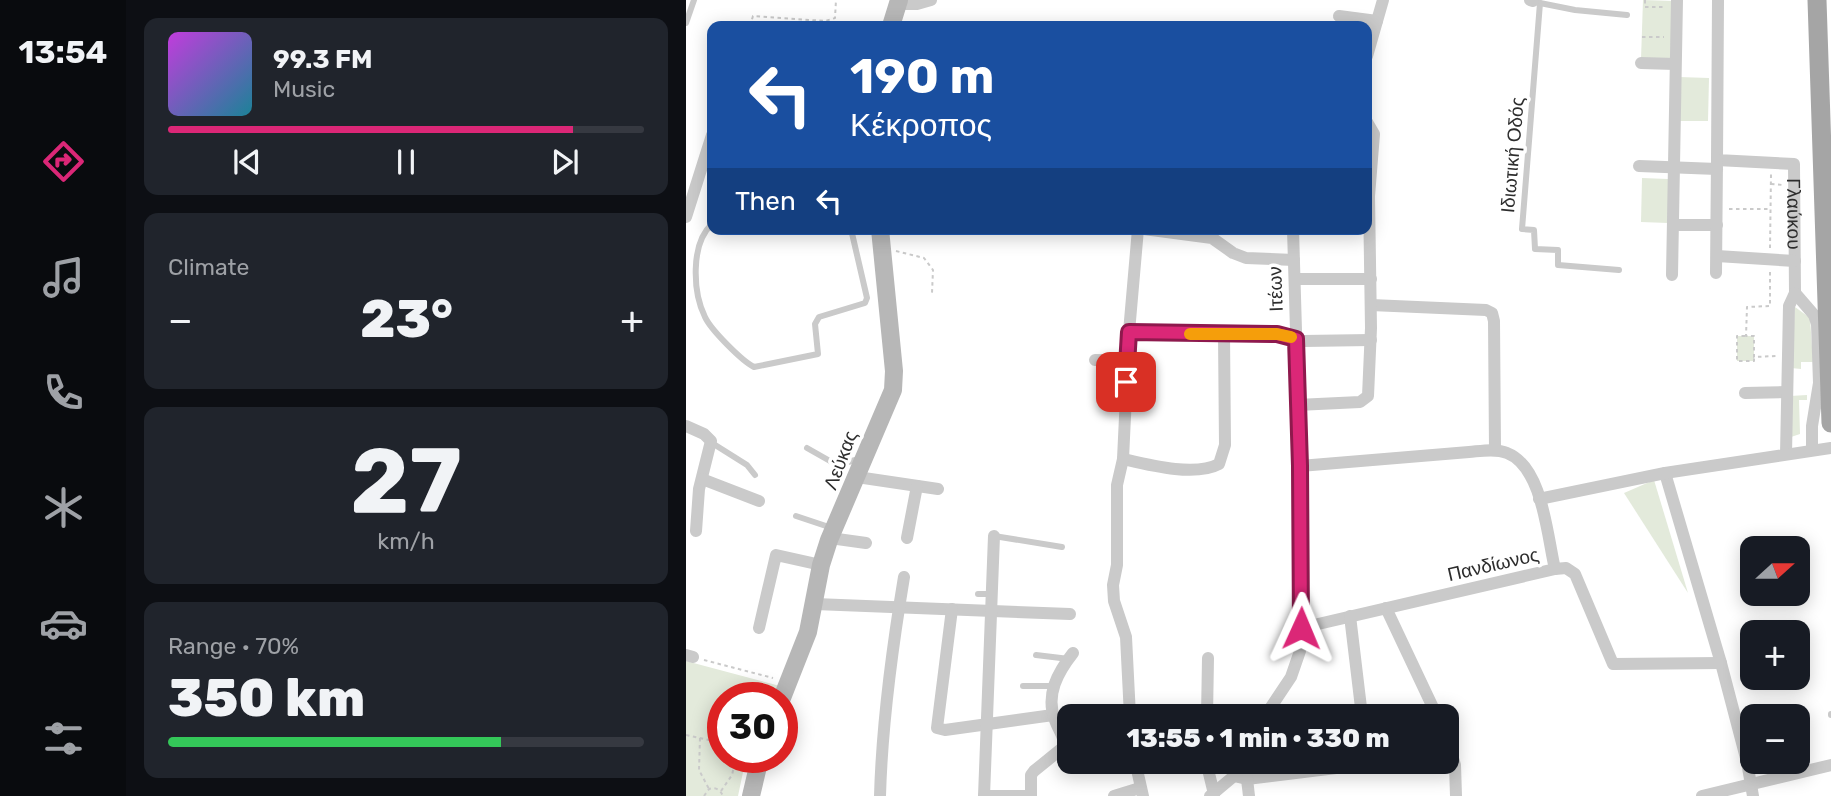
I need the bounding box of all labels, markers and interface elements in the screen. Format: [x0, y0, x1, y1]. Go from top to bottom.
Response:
text: 13:54 [19, 33, 107, 71]
text: 99.3 FM [273, 44, 373, 75]
text: 190 m [850, 47, 994, 105]
icon: left [735, 49, 826, 140]
text: Music [273, 75, 335, 103]
street label: Ιδιωτική Οδός [1496, 96, 1529, 214]
text: Κέκροπος [850, 106, 992, 144]
icon: directions [39, 137, 88, 186]
icon: previous [228, 143, 266, 181]
icon: pause [387, 143, 425, 181]
icon: next [546, 143, 584, 181]
street label: Γλαύκου [1782, 178, 1806, 250]
icon: left [810, 182, 848, 220]
text: Then [735, 186, 796, 217]
icon: music [39, 253, 88, 302]
text: Climate [168, 253, 249, 281]
street label: Ιτέων [1263, 266, 1288, 312]
text: 23° [360, 288, 453, 350]
text: − [168, 297, 193, 343]
text: + [620, 297, 644, 343]
pin [1096, 352, 1156, 412]
icon: arrive [1107, 363, 1145, 401]
icon: phone [39, 368, 88, 417]
text: 27 [350, 427, 462, 535]
street label: Λεύκας [819, 428, 862, 493]
icon: climate [39, 483, 88, 532]
text: km/h [377, 527, 435, 555]
north arrow [1740, 536, 1810, 606]
map controls [1740, 536, 1810, 774]
street label: Πανδίωνος [1445, 543, 1541, 586]
position arrow [1264, 591, 1338, 665]
icon: car [39, 599, 88, 648]
button: + [1740, 620, 1810, 690]
text: Range · 70% [168, 632, 299, 660]
text: 350 km [168, 667, 365, 729]
speed limit sign: 30 [707, 682, 798, 773]
button: − [1740, 704, 1810, 774]
icon: filters [39, 714, 88, 763]
text: 13:55 · 1 min · 330 m [1126, 723, 1390, 754]

